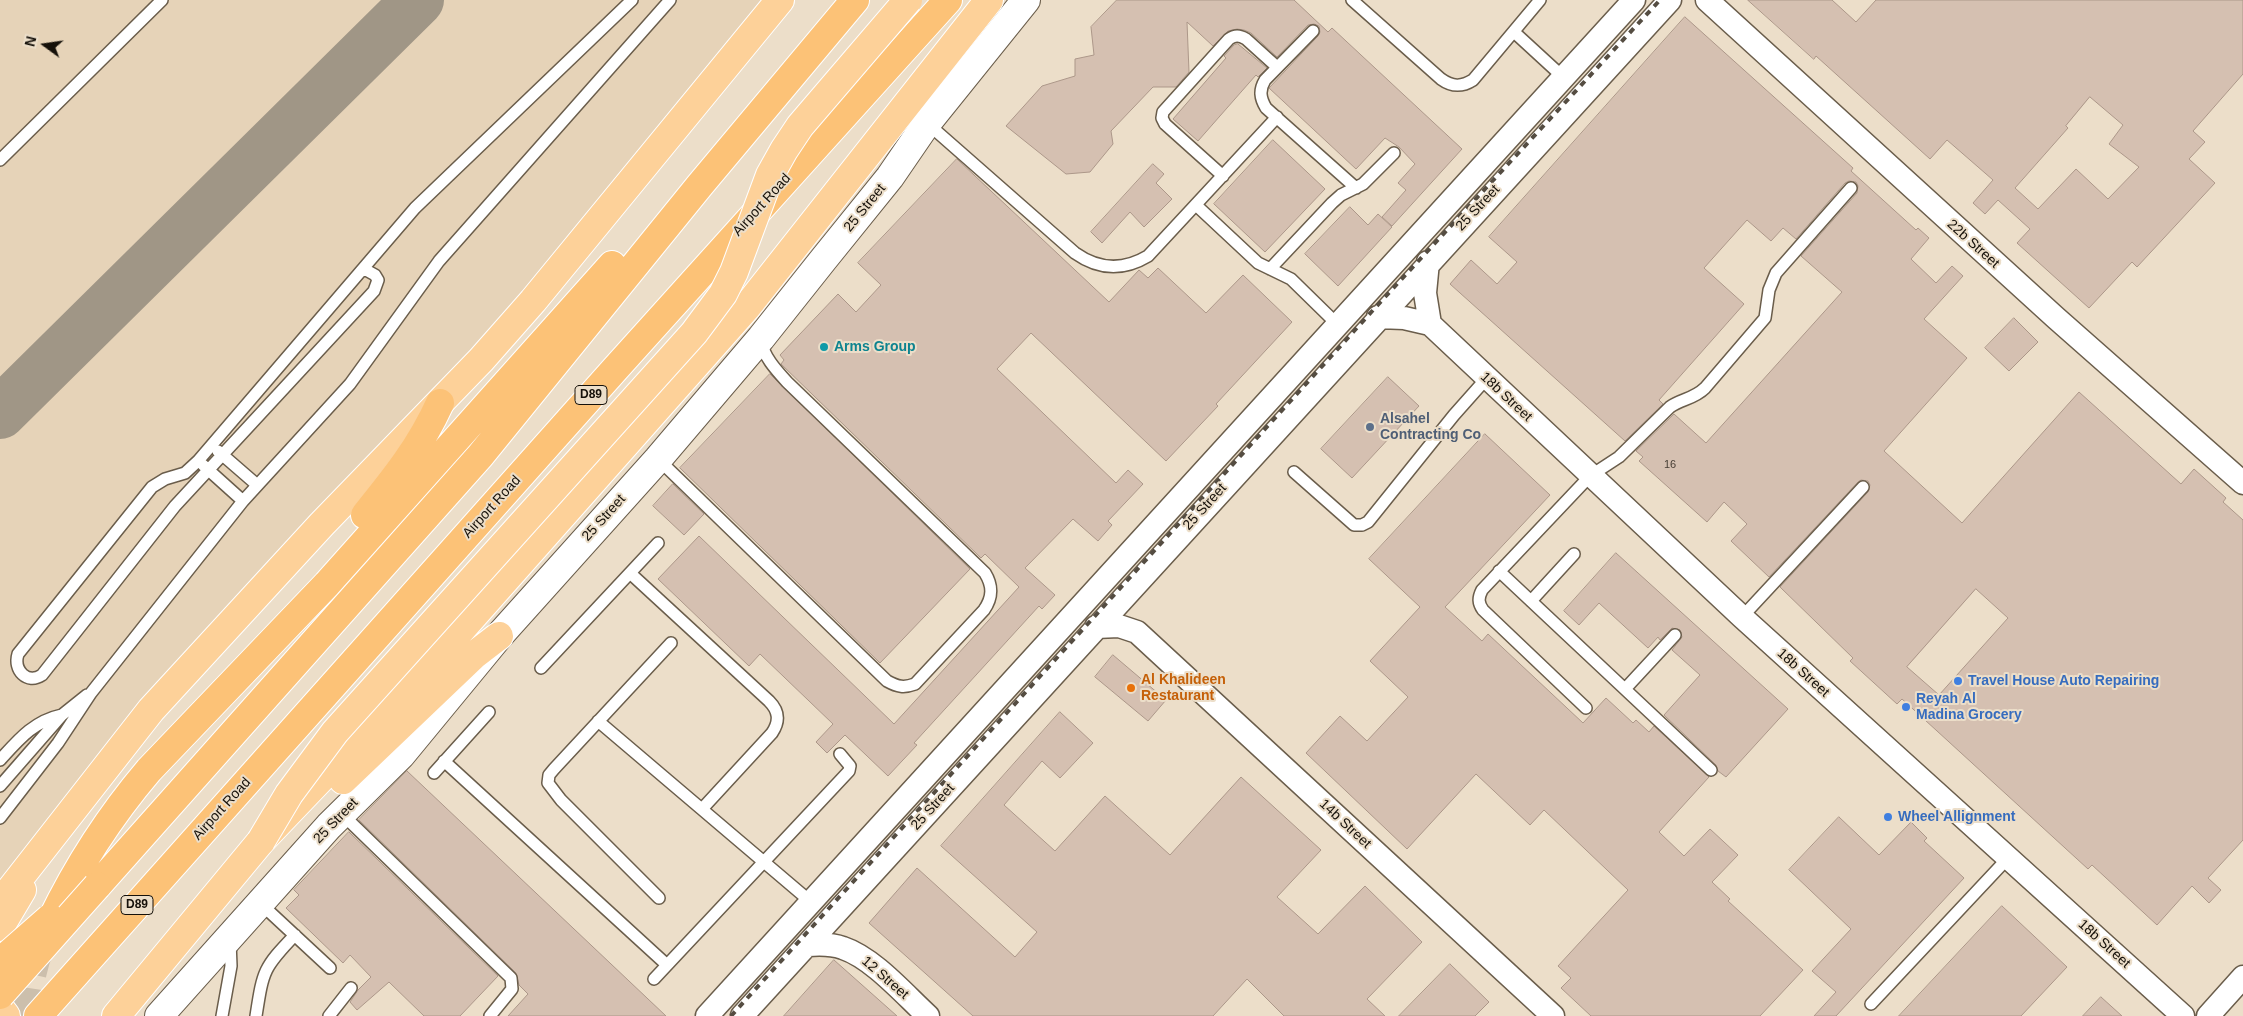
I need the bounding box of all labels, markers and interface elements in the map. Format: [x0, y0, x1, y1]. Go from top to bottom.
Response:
north arrow [20, 20, 70, 70]
text: N [21, 35, 39, 48]
street label: Airport Road [729, 170, 795, 240]
street label: 25 Street [841, 181, 889, 235]
street label: 25 Street [1452, 181, 1504, 235]
street label: 22b Street [1943, 216, 2003, 272]
place label: Arms Group [834, 339, 916, 355]
marker: Arms Group [818, 341, 830, 353]
street label: 18b Street [1477, 369, 1535, 425]
road number: D89 [575, 386, 607, 404]
place label: Alsahel Contracting Co [1380, 411, 1481, 444]
marker: Alsahel Contracting Co [1364, 421, 1376, 433]
house number: 16 [1664, 458, 1676, 472]
street label: Airport Road [459, 472, 525, 542]
street label: 25 Street [1180, 480, 1230, 534]
street label: 25 Street [579, 491, 629, 545]
street label: 18b Street [1773, 645, 1833, 701]
place label: Al Khalideen Restaurant [1141, 672, 1226, 704]
place label: Travel House Auto Repairing [1968, 673, 2159, 689]
marker: Travel House Auto Repairing [1952, 675, 1964, 687]
marker: Al Khalideen Restaurant [1125, 682, 1137, 694]
place label: Reyah Al Madina Grocery [1916, 691, 2022, 724]
marker: Reyah Al Madina Grocery [1900, 701, 1912, 713]
street label: Airport Road [189, 774, 255, 844]
street label: 25 Street [908, 780, 958, 834]
street label: 25 Street [310, 795, 362, 847]
street label: 14b Street [1316, 796, 1374, 852]
place label: Wheel Allignment [1898, 809, 2015, 825]
marker: Wheel Allignment [1882, 811, 1894, 823]
road number: D89 [121, 896, 153, 914]
street label: 18b Street [2074, 916, 2134, 972]
street label: 12 Street [858, 953, 912, 1003]

